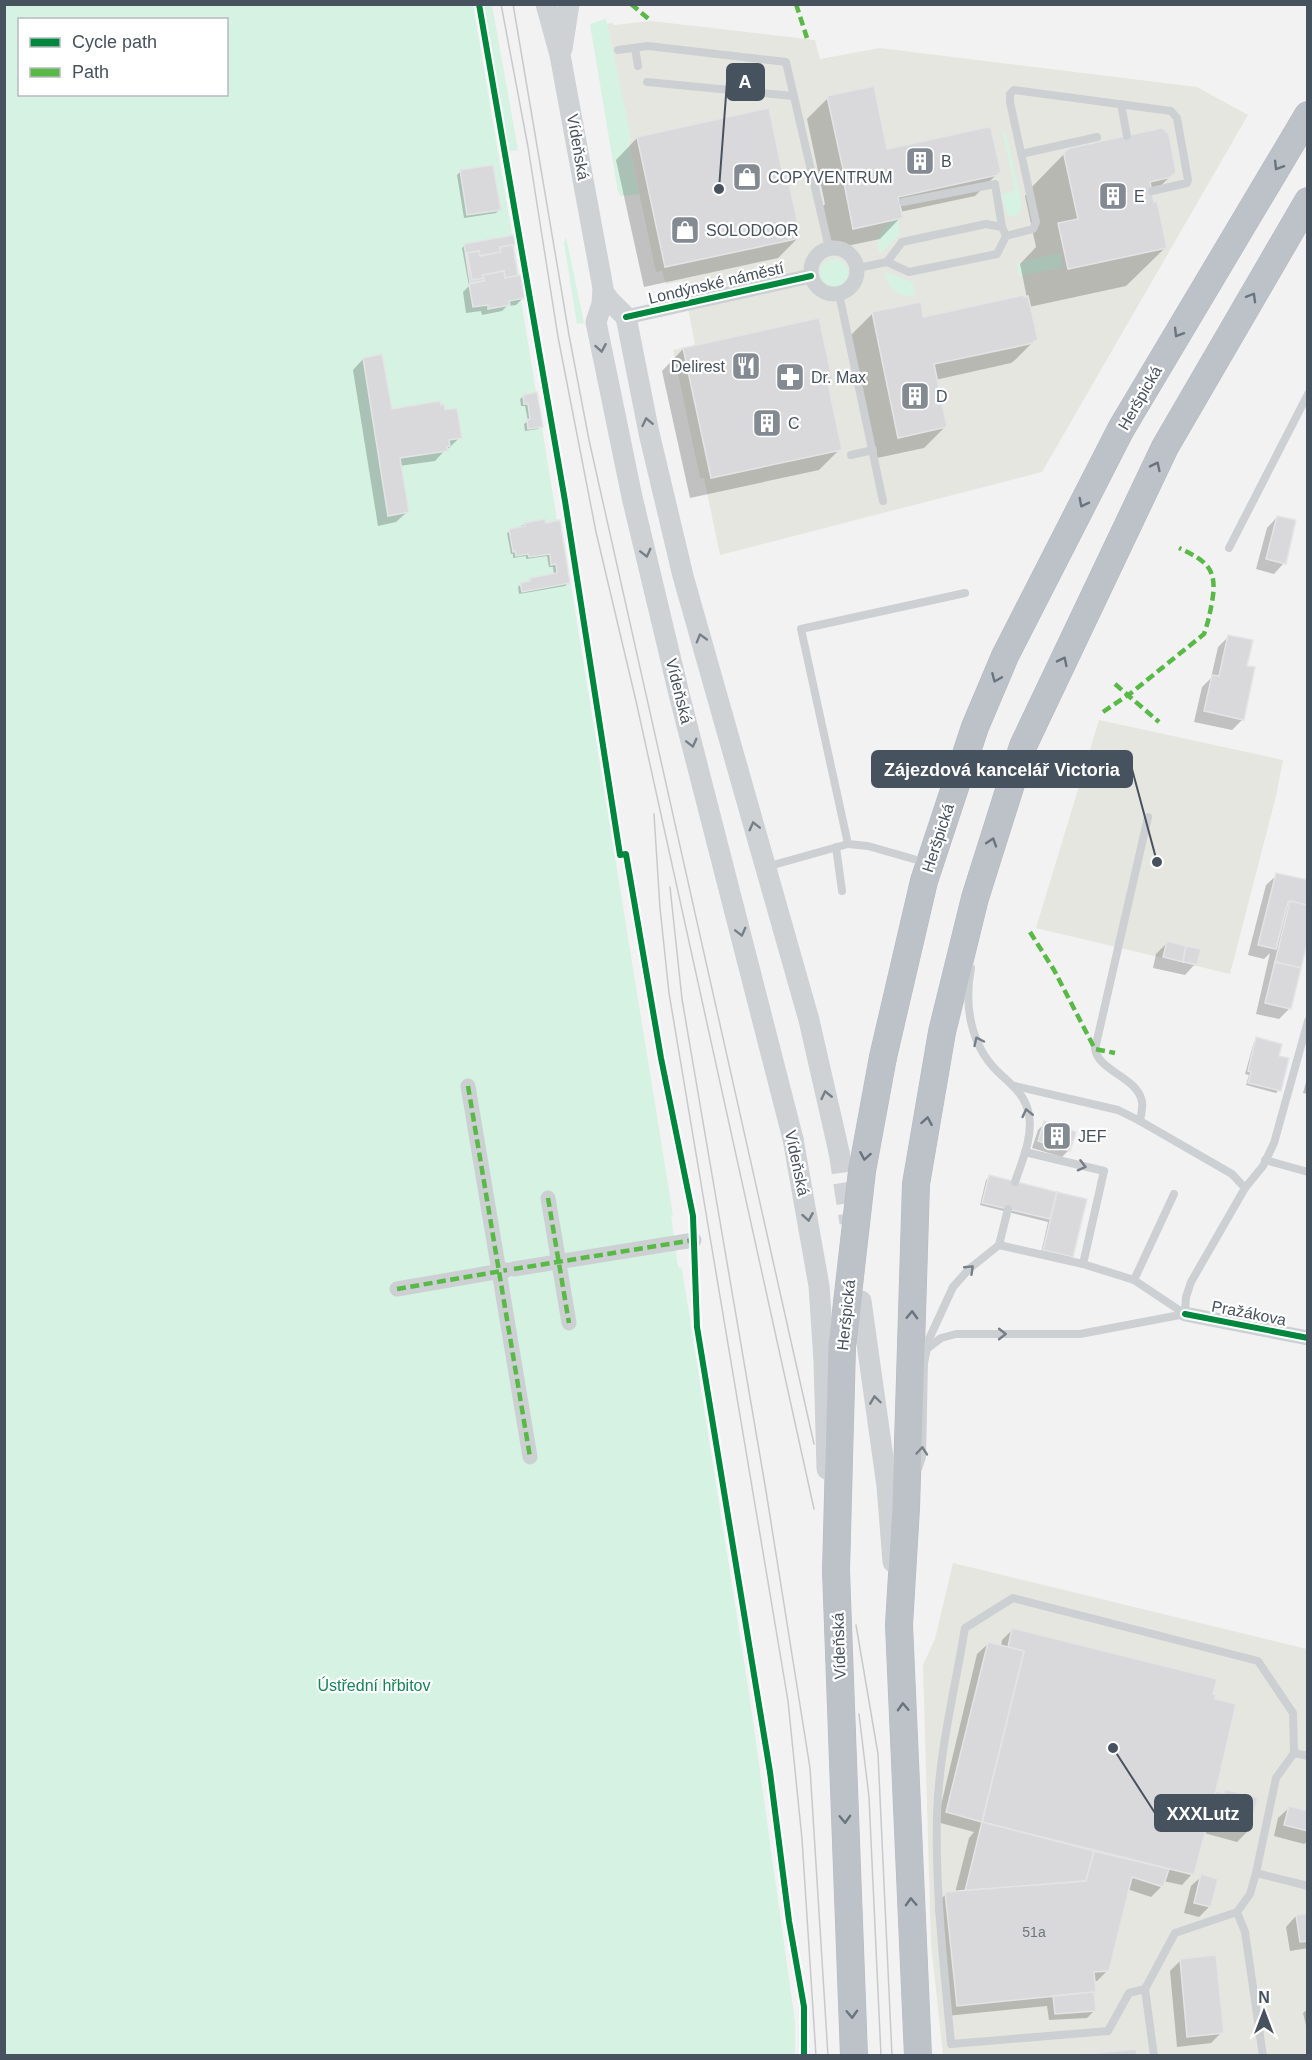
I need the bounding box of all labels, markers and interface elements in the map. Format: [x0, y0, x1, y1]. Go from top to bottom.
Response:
legend [18, 18, 228, 96]
text: Cycle path [72, 32, 157, 52]
text: Path [72, 62, 109, 82]
callout: A [727, 64, 764, 100]
text: A [739, 72, 752, 92]
street label: Vídeňská [564, 113, 592, 181]
building icon: B [904, 145, 936, 177]
place label: B [941, 153, 952, 170]
one-way arrow [1273, 160, 1285, 170]
shop icon: COPYVENTRUM [731, 161, 763, 193]
place label: COPYVENTRUM [768, 169, 892, 186]
building icon: E [1097, 180, 1129, 212]
place label: E [1134, 188, 1145, 205]
shop icon: SOLODOOR [669, 214, 701, 246]
place label: SOLODOOR [706, 222, 798, 239]
street label: Londýnské náměstí [646, 259, 786, 307]
one-way arrow [1245, 292, 1257, 303]
one-way arrow [1173, 327, 1185, 337]
one-way arrow [594, 344, 606, 353]
restaurant icon: Delirest [730, 350, 762, 382]
place label: Delirest [671, 358, 726, 375]
pharmacy icon: Dr. Max [774, 361, 806, 393]
street label: Heršpická [1115, 363, 1165, 433]
place label: Dr. Max [811, 369, 866, 386]
building icon: D [899, 380, 931, 412]
place label: D [936, 388, 948, 405]
building icon: C [751, 407, 783, 439]
place label: C [788, 415, 800, 432]
one-way arrow [641, 418, 654, 428]
one-way arrow [1149, 462, 1161, 473]
one-way arrow [1079, 497, 1090, 508]
one-way arrow [638, 548, 651, 558]
one-way arrow [695, 633, 708, 643]
one-way arrow [1056, 656, 1068, 667]
street label: Vídeňská [663, 657, 695, 726]
one-way arrow [991, 672, 1003, 683]
one-way arrow [685, 737, 697, 748]
callout: Zájezdová kancelář Victoria [872, 751, 1132, 787]
text: Zájezdová kancelář Victoria [884, 760, 1121, 780]
street label: Heršpická [919, 801, 957, 874]
one-way arrow [748, 821, 761, 831]
one-way arrow [985, 837, 997, 848]
one-way arrow [733, 927, 746, 937]
one-way arrow [974, 1037, 986, 1048]
one-way arrow [820, 1090, 833, 1100]
one-way arrow [1022, 1108, 1035, 1118]
one-way arrow [920, 1116, 933, 1126]
building icon: JEF [1041, 1120, 1073, 1152]
place label: JEF [1078, 1128, 1107, 1145]
street label: Vídeňská [782, 1129, 812, 1197]
one-way arrow [859, 1150, 872, 1160]
one-way arrow [1077, 1159, 1087, 1172]
one-way arrow [801, 1213, 813, 1222]
one-way arrow [963, 1265, 973, 1276]
street label: Heršpická [834, 1279, 858, 1351]
street label: Pražákova [1210, 1297, 1288, 1329]
one-way arrow [906, 1311, 918, 1320]
one-way arrow [997, 1328, 1006, 1340]
one-way arrow [869, 1396, 881, 1405]
one-way arrow [915, 1447, 928, 1456]
street label: Vídeňská [829, 1612, 849, 1680]
park label: Ústřední hřbitov [318, 1676, 430, 1694]
one-way arrow [896, 1703, 909, 1712]
callout: XXXLutz [1155, 1795, 1252, 1831]
text: XXXLutz [1166, 1804, 1240, 1824]
one-way arrow [839, 1815, 851, 1824]
one-way arrow [905, 1897, 917, 1906]
house number: 51a [1022, 1924, 1046, 1940]
north arrow [1234, 1982, 1294, 2042]
text: N [1258, 1989, 1270, 2006]
one-way arrow [846, 2010, 858, 2019]

